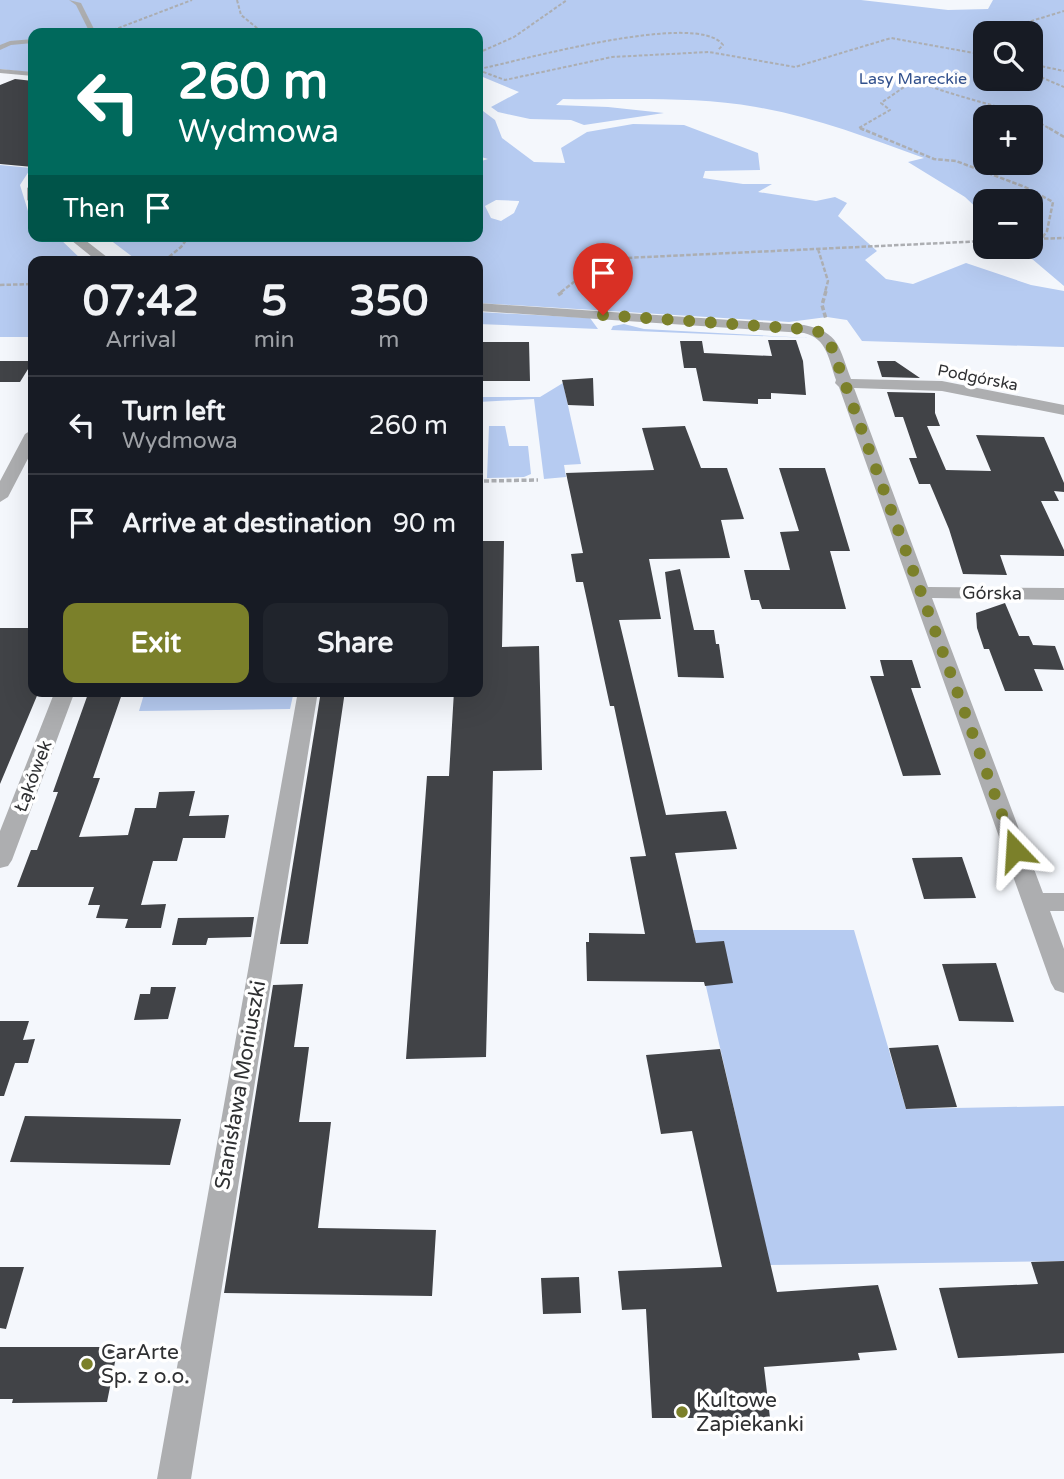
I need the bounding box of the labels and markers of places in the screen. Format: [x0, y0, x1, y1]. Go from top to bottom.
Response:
pin [573, 243, 633, 315]
place label: CarArte Sp. z o.o. [101, 1340, 189, 1389]
marker: CarArte Sp. z o.o. [79, 1356, 95, 1372]
place label: Kultowe Zapiekanki [696, 1388, 804, 1437]
marker: Kultowe Zapiekanki [674, 1404, 690, 1420]

